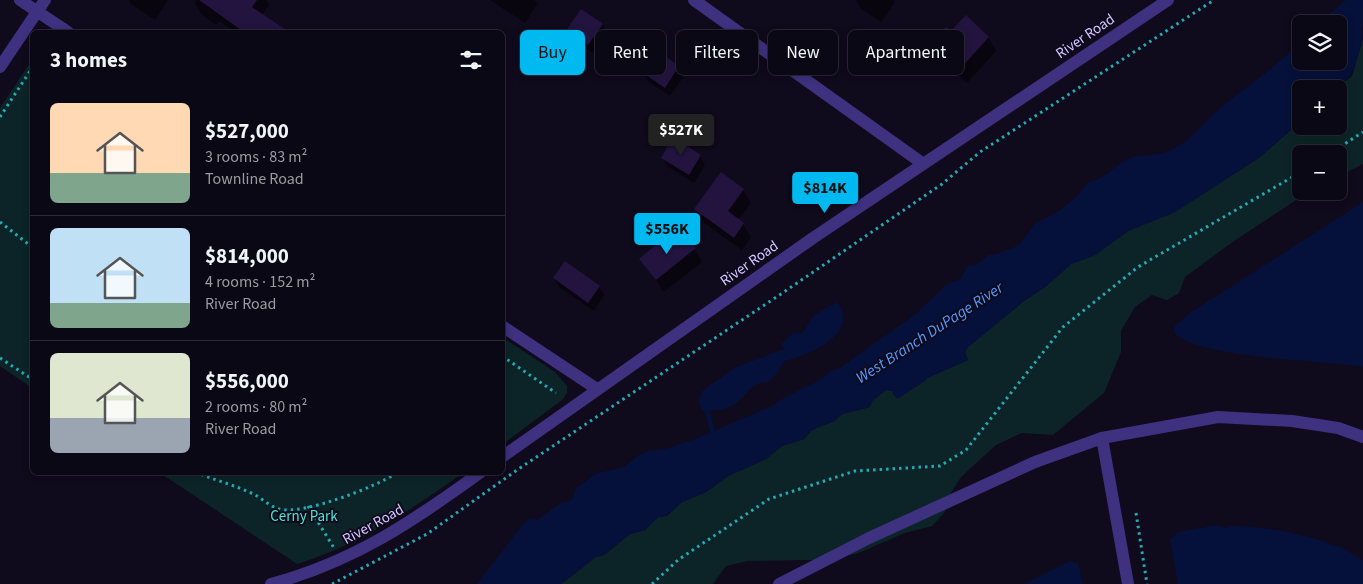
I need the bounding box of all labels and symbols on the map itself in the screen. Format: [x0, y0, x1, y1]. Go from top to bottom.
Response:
street label: River Road [1052, 9, 1119, 64]
pin: $527K [646, 114, 716, 156]
pin: $814K [790, 172, 860, 214]
pin: $556K [632, 212, 702, 255]
street label: River Road [716, 236, 783, 291]
water label: West Branch DuPage River [852, 276, 1009, 389]
street label: River Road [339, 499, 408, 550]
park label: Cerny Park [270, 506, 338, 527]

